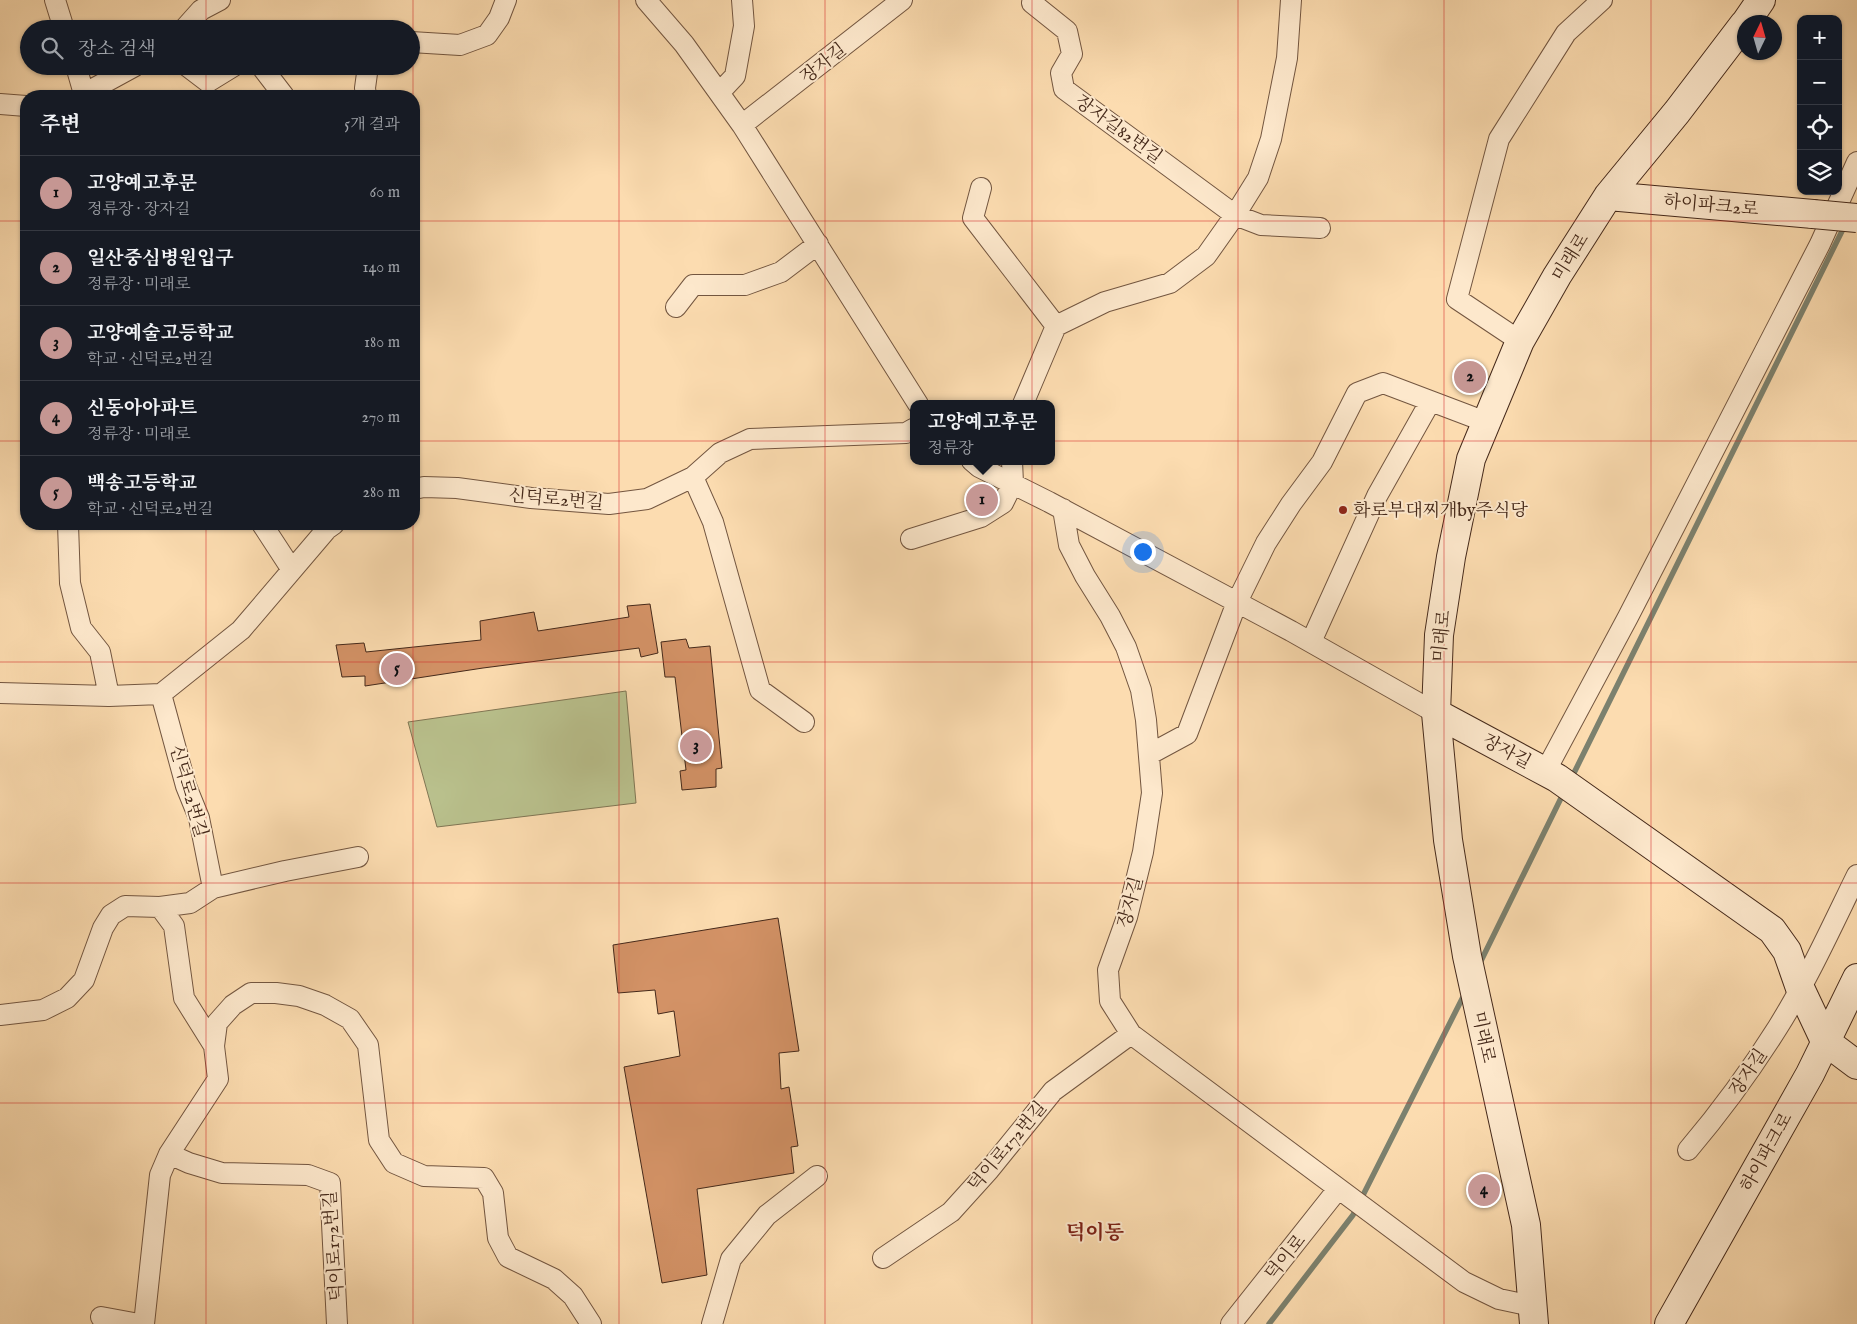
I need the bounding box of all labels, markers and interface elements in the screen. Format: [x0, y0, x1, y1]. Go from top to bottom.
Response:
north arrow [1737, 15, 1782, 60]
map controls [1797, 15, 1842, 195]
button: + [1797, 15, 1842, 60]
search box [20, 20, 420, 75]
icon: search [38, 34, 66, 62]
text: 장소 검색 [78, 38, 156, 62]
street label: 장자길 [796, 39, 852, 89]
button: − [1797, 60, 1842, 105]
street label: 장자길82번길 [1070, 91, 1166, 170]
button: locate [1797, 105, 1842, 150]
text: 주변 [40, 112, 81, 139]
text: 5개 결과 [344, 115, 400, 135]
button: layers [1797, 150, 1842, 195]
text: 고양예고후문 [87, 172, 197, 196]
text: 1 [53, 183, 59, 203]
text: 60 m [370, 183, 400, 203]
street label: 하이파크2로 [1662, 191, 1759, 222]
text: 정류장 · 장자길 [87, 200, 190, 220]
street label: 미래로 [1548, 230, 1595, 286]
text: 일산중심병원입구 [87, 247, 234, 271]
text: 2 [52, 258, 60, 278]
text: 140 m [362, 258, 400, 278]
text: 정류장 · 미래로 [87, 275, 190, 295]
text: 고양예술고등학교 [87, 322, 234, 346]
text: 3 [53, 333, 59, 353]
text: 180 m [364, 333, 400, 353]
text: 학교 · 신덕로2번길 [87, 350, 213, 370]
pin: 2 [1454, 358, 1486, 396]
text: 신동아아파트 [87, 397, 197, 421]
popup [910, 400, 1055, 465]
text: 4 [52, 408, 60, 428]
text: 270 m [361, 408, 400, 428]
text: 고양예고후문 [927, 411, 1038, 435]
text: 정류장 · 미래로 [87, 425, 190, 445]
text: 정류장 [927, 439, 974, 459]
text: 백송고등학교 [87, 472, 197, 496]
pin: 1 [966, 481, 998, 519]
text: 5 [53, 483, 59, 503]
text: 280 m [363, 483, 400, 503]
street label: 신덕로2번길 [507, 485, 604, 516]
text: 학교 · 신덕로2번길 [87, 500, 213, 520]
place label: 화로부대찌개by주식당 [1353, 500, 1528, 523]
marker: 화로부대찌개by주식당 [1337, 504, 1349, 516]
your location [1130, 539, 1156, 565]
street label: 미래로 [1428, 609, 1457, 663]
pin: 5 [381, 650, 413, 688]
pin: 3 [680, 727, 712, 765]
street label: 장자길 [1478, 730, 1535, 775]
street label: 신덕로2번길 [163, 742, 212, 840]
street label: 장자길 [1114, 874, 1149, 931]
street label: 미래로 [1466, 1009, 1499, 1065]
street label: 장자길 [1725, 1045, 1773, 1101]
street label: 덕이로172번길 [964, 1097, 1052, 1197]
street label: 하이파크로 [1736, 1109, 1798, 1196]
pin: 4 [1468, 1171, 1500, 1209]
street label: 덕이로172번길 [319, 1190, 350, 1302]
district label: 덕이동 [1066, 1221, 1125, 1246]
street label: 덕이로 [1261, 1230, 1312, 1285]

